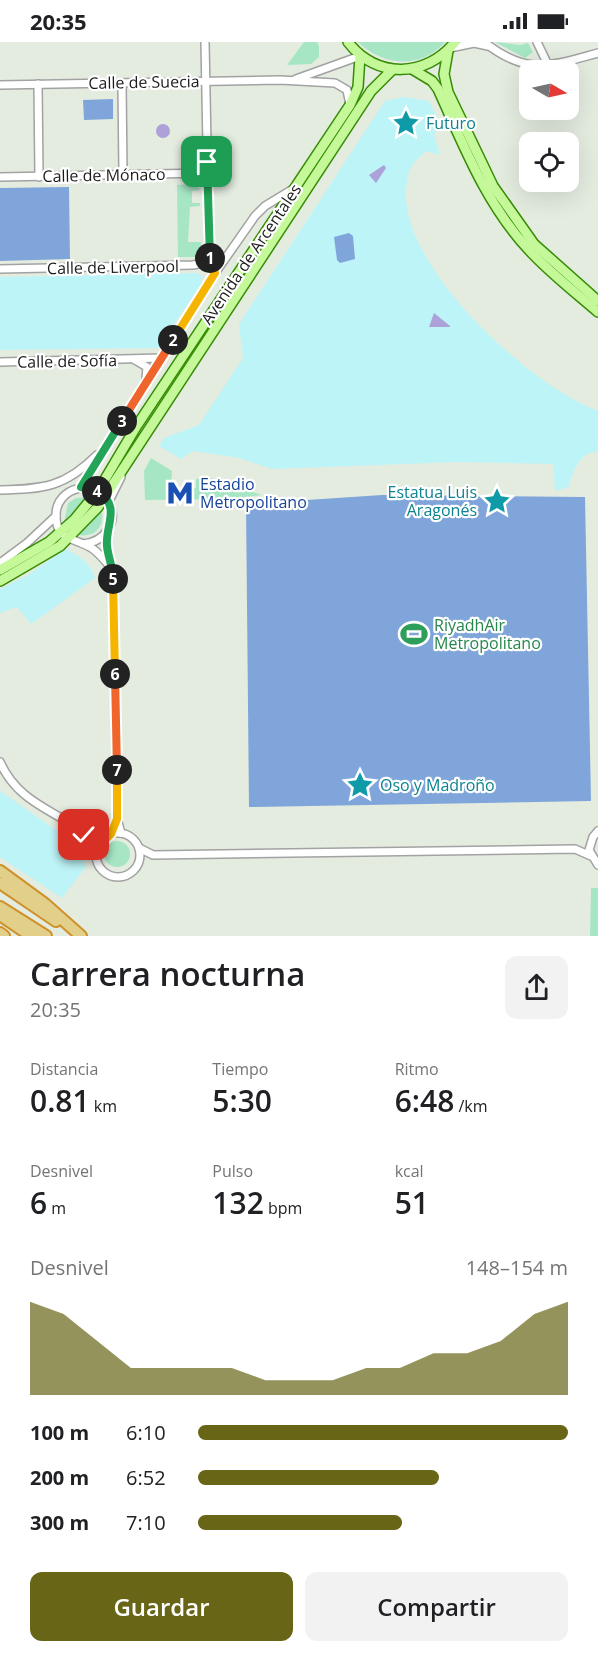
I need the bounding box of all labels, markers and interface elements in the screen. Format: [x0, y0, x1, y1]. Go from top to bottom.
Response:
text: 20:35 [30, 6, 87, 36]
north arrow [519, 60, 579, 120]
map controls [519, 60, 579, 192]
street label: Calle de Suecia [88, 70, 200, 94]
place icon: Futuro [391, 108, 421, 138]
place label: Futuro [426, 112, 476, 134]
button: locate [519, 132, 579, 192]
pin [181, 136, 232, 187]
icon: arrive [190, 145, 223, 178]
street label: Calle de Mónaco [42, 163, 166, 187]
street label: Avenida de Arcentales [196, 179, 306, 329]
pin: 1 [195, 243, 225, 273]
text: 1 [205, 247, 215, 269]
street label: Calle de Liverpool [47, 255, 179, 279]
pin: 2 [158, 325, 188, 355]
text: 2 [168, 329, 178, 351]
street label: Calle de Sofía [17, 349, 117, 373]
pin: 3 [107, 406, 137, 436]
text: 3 [117, 410, 127, 432]
place label: Estadio Metropolitano [200, 473, 307, 513]
pin: 4 [82, 476, 112, 506]
metro station icon: Estadio Metropolitano [165, 478, 195, 508]
text: 4 [92, 480, 102, 502]
place label: Estatua Luis Aragonés [388, 481, 477, 521]
place icon: Estatua Luis Aragonés [482, 486, 512, 516]
pin: 5 [98, 564, 128, 594]
text: 5 [108, 568, 118, 590]
place label: RiyadhAir Metropolitano [434, 614, 541, 654]
sports icon: RiyadhAir Metropolitano [399, 619, 429, 649]
pin: 6 [100, 659, 130, 689]
text: 6 [110, 663, 120, 685]
pin: 7 [102, 755, 132, 785]
text: 7 [112, 759, 122, 781]
place icon: Oso y Madroño [345, 770, 375, 800]
place label: Oso y Madroño [380, 774, 495, 796]
pin [58, 809, 109, 860]
icon: check [67, 818, 100, 851]
text: Carrera nocturna [30, 951, 305, 996]
button: share [505, 956, 568, 1019]
text: 20:35 [30, 996, 81, 1023]
text: Distancia [30, 1058, 98, 1080]
text: Tiempo [212, 1058, 268, 1080]
text: Ritmo [395, 1058, 439, 1080]
text: 0.81 [30, 1080, 90, 1121]
text: 5:30 [212, 1080, 272, 1121]
text: 6:48 [395, 1080, 454, 1121]
text: km [90, 1095, 117, 1117]
text: /km [454, 1095, 488, 1117]
text: Desnivel [30, 1160, 93, 1182]
text: Pulso [212, 1160, 253, 1182]
text: kcal [395, 1160, 424, 1182]
text: 6 [30, 1182, 47, 1223]
text: 132 [212, 1182, 264, 1223]
text: 51 [395, 1182, 429, 1223]
text: m [47, 1197, 66, 1219]
text: bpm [264, 1197, 302, 1219]
text: Desnivel [30, 1254, 109, 1281]
text: 148–154 m [466, 1254, 568, 1281]
text: 100 m [30, 1419, 89, 1446]
text: 6:10 [126, 1419, 166, 1446]
text: 200 m [30, 1464, 89, 1491]
text: 6:52 [126, 1464, 166, 1491]
text: 300 m [30, 1509, 89, 1536]
text: 7:10 [126, 1509, 166, 1536]
button: Guardar [30, 1572, 293, 1641]
button: Compartir [305, 1572, 568, 1641]

